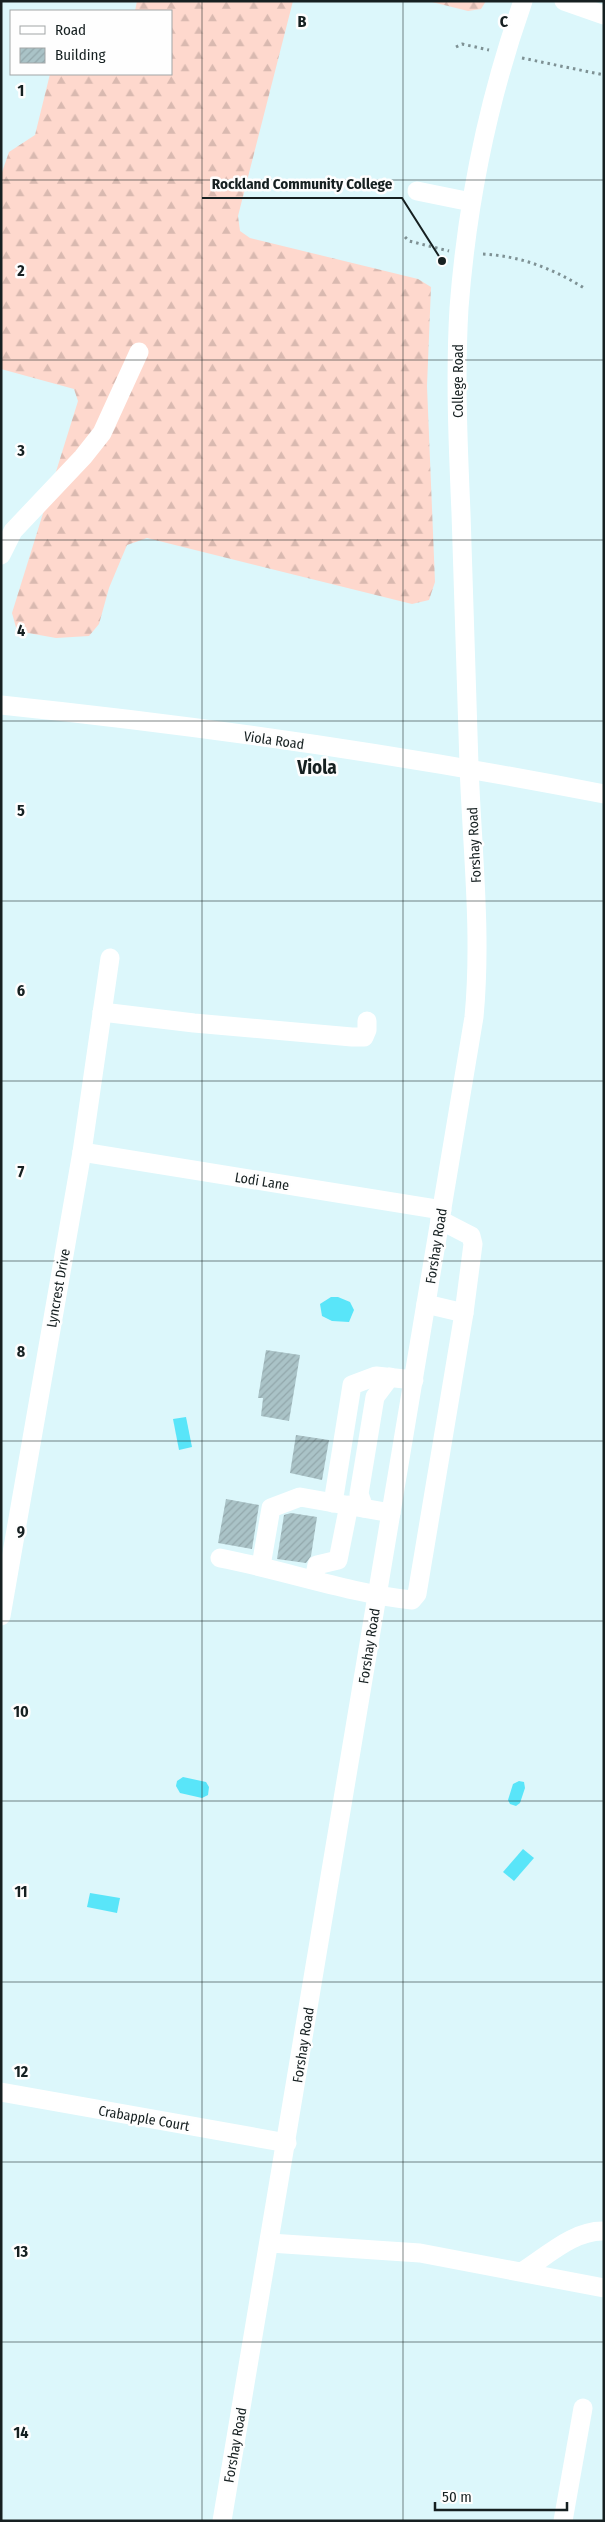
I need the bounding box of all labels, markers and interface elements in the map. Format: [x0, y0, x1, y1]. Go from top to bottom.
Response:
legend [10, 10, 172, 75]
text: B [298, 12, 307, 31]
text: C [500, 12, 509, 31]
text: Road [55, 21, 86, 39]
text: Building [55, 46, 106, 64]
text: 1 [18, 81, 24, 100]
callout: Rockland Community College [202, 168, 402, 198]
text: Rockland Community College [212, 175, 393, 193]
text: 2 [16, 261, 25, 280]
street label: College Road [450, 344, 467, 418]
text: 3 [16, 441, 25, 460]
text: 4 [17, 621, 25, 640]
street label: Viola Road [243, 728, 305, 753]
district label: Viola [296, 756, 337, 779]
text: 5 [17, 801, 25, 820]
street label: Forshay Road [464, 806, 485, 883]
text: 6 [17, 981, 25, 1000]
text: 7 [18, 1162, 25, 1181]
street label: Lodi Lane [234, 1169, 290, 1194]
street label: Forshay Road [422, 1207, 451, 1285]
street label: Lyncrest Drive [43, 1247, 74, 1329]
text: 8 [17, 1342, 26, 1361]
text: 9 [17, 1522, 25, 1541]
street label: Forshay Road [355, 1607, 384, 1685]
text: 10 [13, 1702, 29, 1721]
text: 11 [14, 1882, 28, 1901]
street label: Forshay Road [289, 2006, 318, 2084]
text: 12 [14, 2062, 29, 2081]
street label: Crabapple Court [97, 2102, 191, 2135]
text: 13 [14, 2242, 29, 2261]
street label: Forshay Road [220, 2406, 250, 2484]
text: 14 [14, 2423, 29, 2442]
scale bar [435, 2480, 568, 2512]
text: 50 m [442, 2488, 472, 2506]

